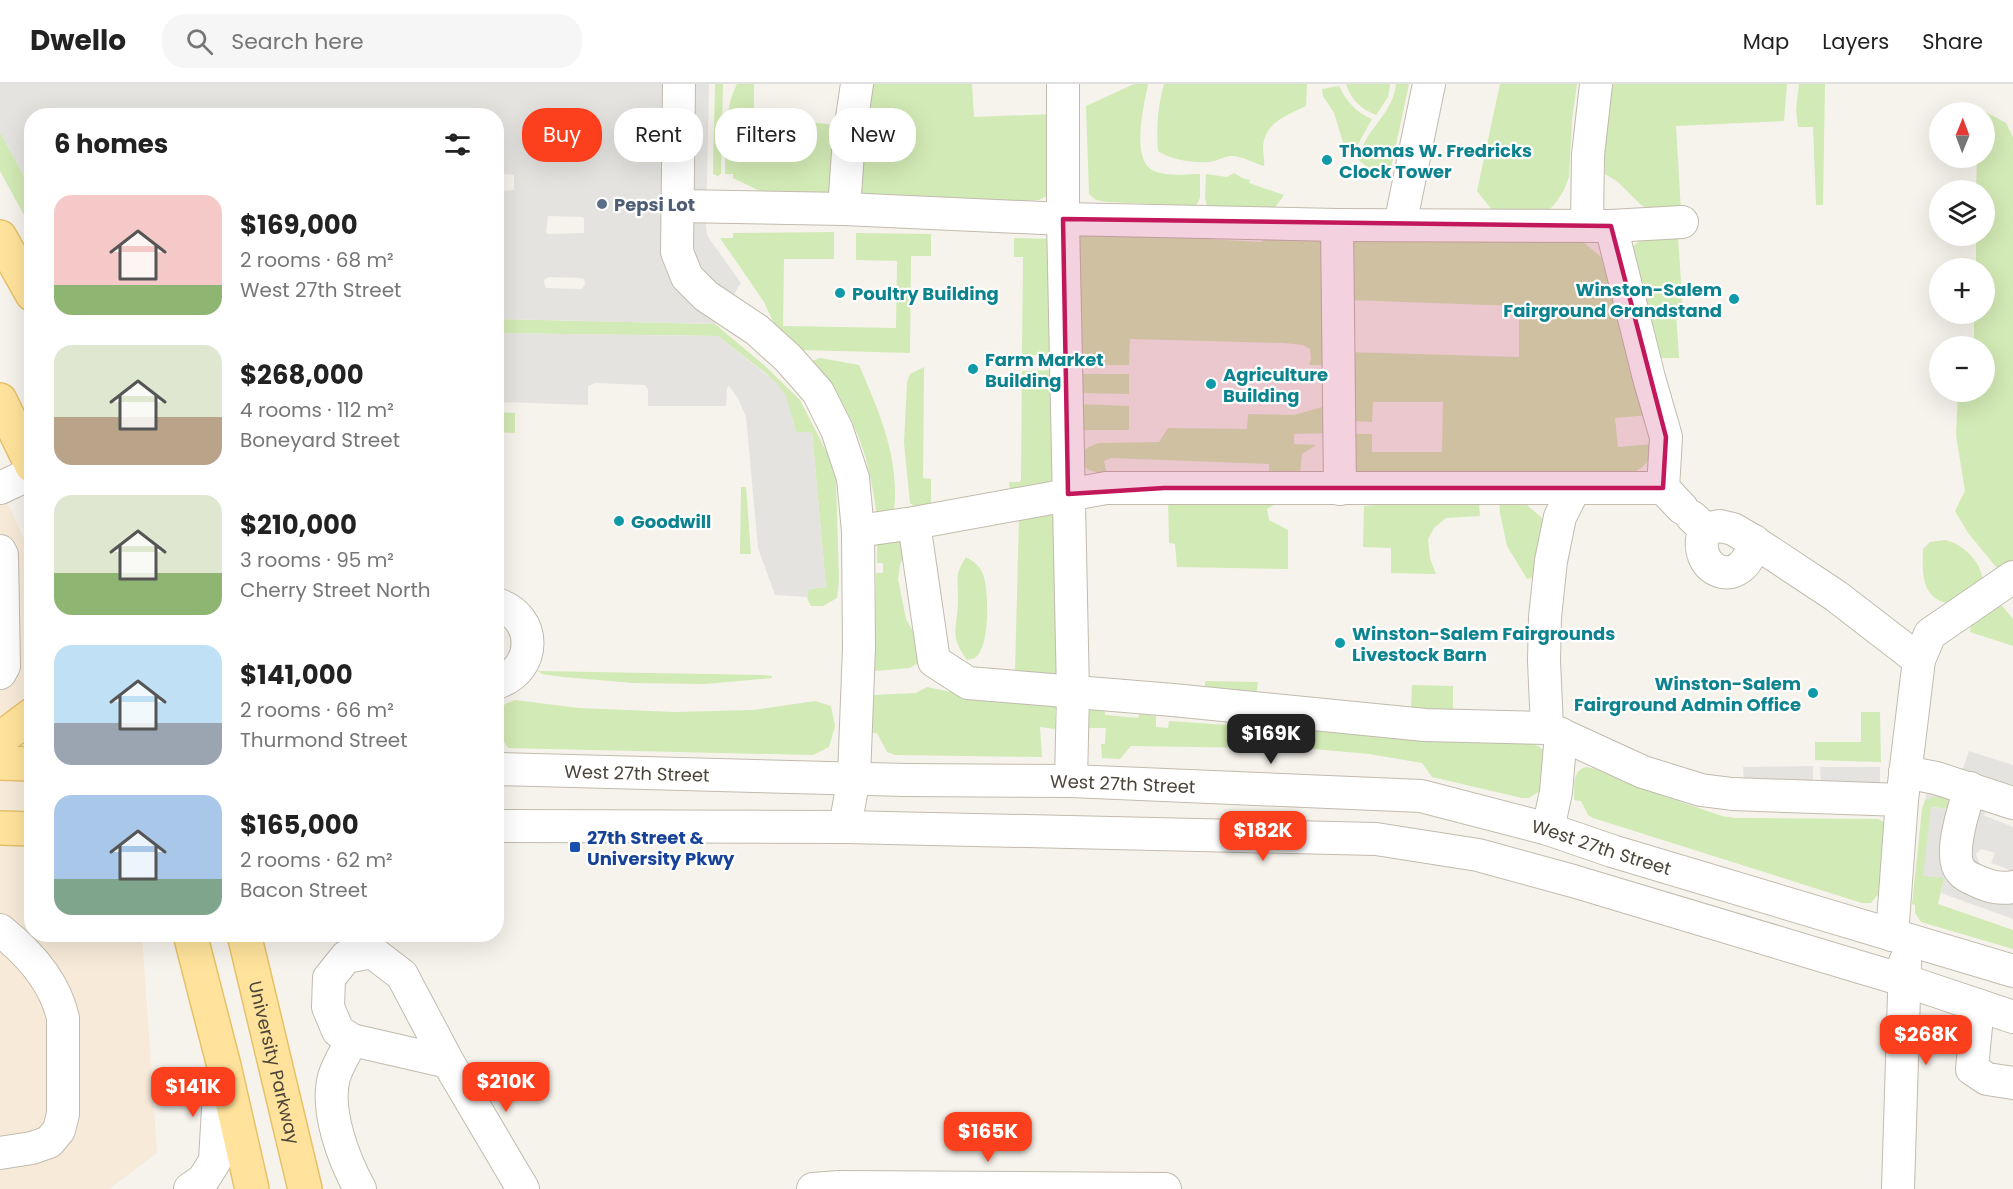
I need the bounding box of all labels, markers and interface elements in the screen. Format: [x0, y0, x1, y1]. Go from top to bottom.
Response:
search box [162, 14, 582, 68]
text: Dwello [30, 21, 126, 60]
icon: search [183, 25, 216, 58]
text: Search here [231, 26, 364, 57]
text: Map [1743, 27, 1789, 56]
text: Layers [1822, 27, 1889, 56]
text: Share [1922, 27, 1983, 56]
north arrow [1929, 102, 1995, 168]
map controls [1929, 102, 1995, 402]
chip: Buy [522, 108, 602, 162]
chip: Rent [614, 108, 703, 162]
chip: Filters [715, 108, 817, 162]
chip: New [829, 108, 916, 162]
text: 6 homes [54, 126, 168, 162]
icon: filters [441, 128, 474, 161]
place label: Thomas W. Fredricks Clock Tower [1339, 138, 1532, 184]
marker: Thomas W. Fredricks Clock Tower [1320, 153, 1334, 167]
button: layers [1929, 180, 1995, 246]
place label: Pepsi Lot [614, 192, 695, 217]
marker: Pepsi Lot [595, 197, 609, 211]
text: $169,000 [240, 207, 358, 243]
icon: home [102, 219, 174, 291]
text: 2 rooms · 68 m² [240, 246, 394, 274]
button: + [1929, 258, 1995, 324]
text: West 27th Street [240, 276, 401, 304]
place label: Winston-Salem Fairground Grandstand [1503, 277, 1722, 323]
place label: Poultry Building [852, 281, 999, 306]
marker: Poultry Building [833, 286, 847, 300]
marker: Winston-Salem Fairground Grandstand [1727, 292, 1741, 306]
button: − [1929, 336, 1995, 402]
place label: Farm Market Building [985, 347, 1104, 393]
text: $268,000 [240, 357, 364, 393]
marker: Farm Market Building [966, 362, 980, 376]
place label: Agriculture Building [1223, 362, 1328, 408]
icon: home [102, 369, 174, 441]
marker: Agriculture Building [1204, 377, 1218, 391]
text: 4 rooms · 112 m² [240, 396, 394, 424]
text: Boneyard Street [240, 426, 400, 454]
text: $210,000 [240, 507, 357, 543]
place label: Goodwill [631, 509, 711, 534]
marker: Goodwill [612, 514, 626, 528]
icon: home [102, 519, 174, 591]
text: 3 rooms · 95 m² [240, 546, 394, 574]
text: Cherry Street North [240, 576, 430, 604]
place label: Winston-Salem Fairgrounds Livestock Barn [1352, 621, 1615, 667]
marker: Winston-Salem Fairgrounds Livestock Barn [1333, 636, 1347, 650]
text: $141,000 [240, 657, 353, 693]
icon: home [102, 669, 174, 741]
place label: Winston-Salem Fairground Admin Office [1574, 671, 1801, 717]
marker: Winston-Salem Fairground Admin Office [1806, 686, 1820, 700]
text: 2 rooms · 66 m² [240, 696, 394, 724]
pin: $169K [1229, 714, 1313, 765]
text: $169K [1241, 719, 1301, 747]
text: Thurmond Street [240, 726, 408, 754]
street label: West 27th Street [564, 758, 710, 787]
street label: West 27th Street [1050, 768, 1196, 799]
text: $165,000 [240, 807, 359, 843]
pin: $182K [1221, 811, 1305, 862]
street label: West 27th Street [1529, 813, 1674, 881]
text: $182K [1234, 816, 1293, 844]
icon: home [102, 819, 174, 891]
place label: 27th Street & University Pkwy [587, 825, 735, 871]
marker: 27th Street & University Pkwy [568, 840, 582, 854]
text: 2 rooms · 62 m² [240, 846, 393, 874]
text: Bacon Street [240, 876, 367, 904]
street label: University Parkway [243, 978, 306, 1147]
pin: $268K [1884, 1015, 1968, 1066]
text: $268K [1894, 1020, 1958, 1048]
pin: $210K [464, 1062, 548, 1113]
pin: $141K [151, 1067, 235, 1118]
text: $210K [476, 1067, 536, 1095]
text: $141K [165, 1072, 221, 1100]
pin: $165K [946, 1112, 1030, 1163]
text: $165K [958, 1117, 1018, 1145]

